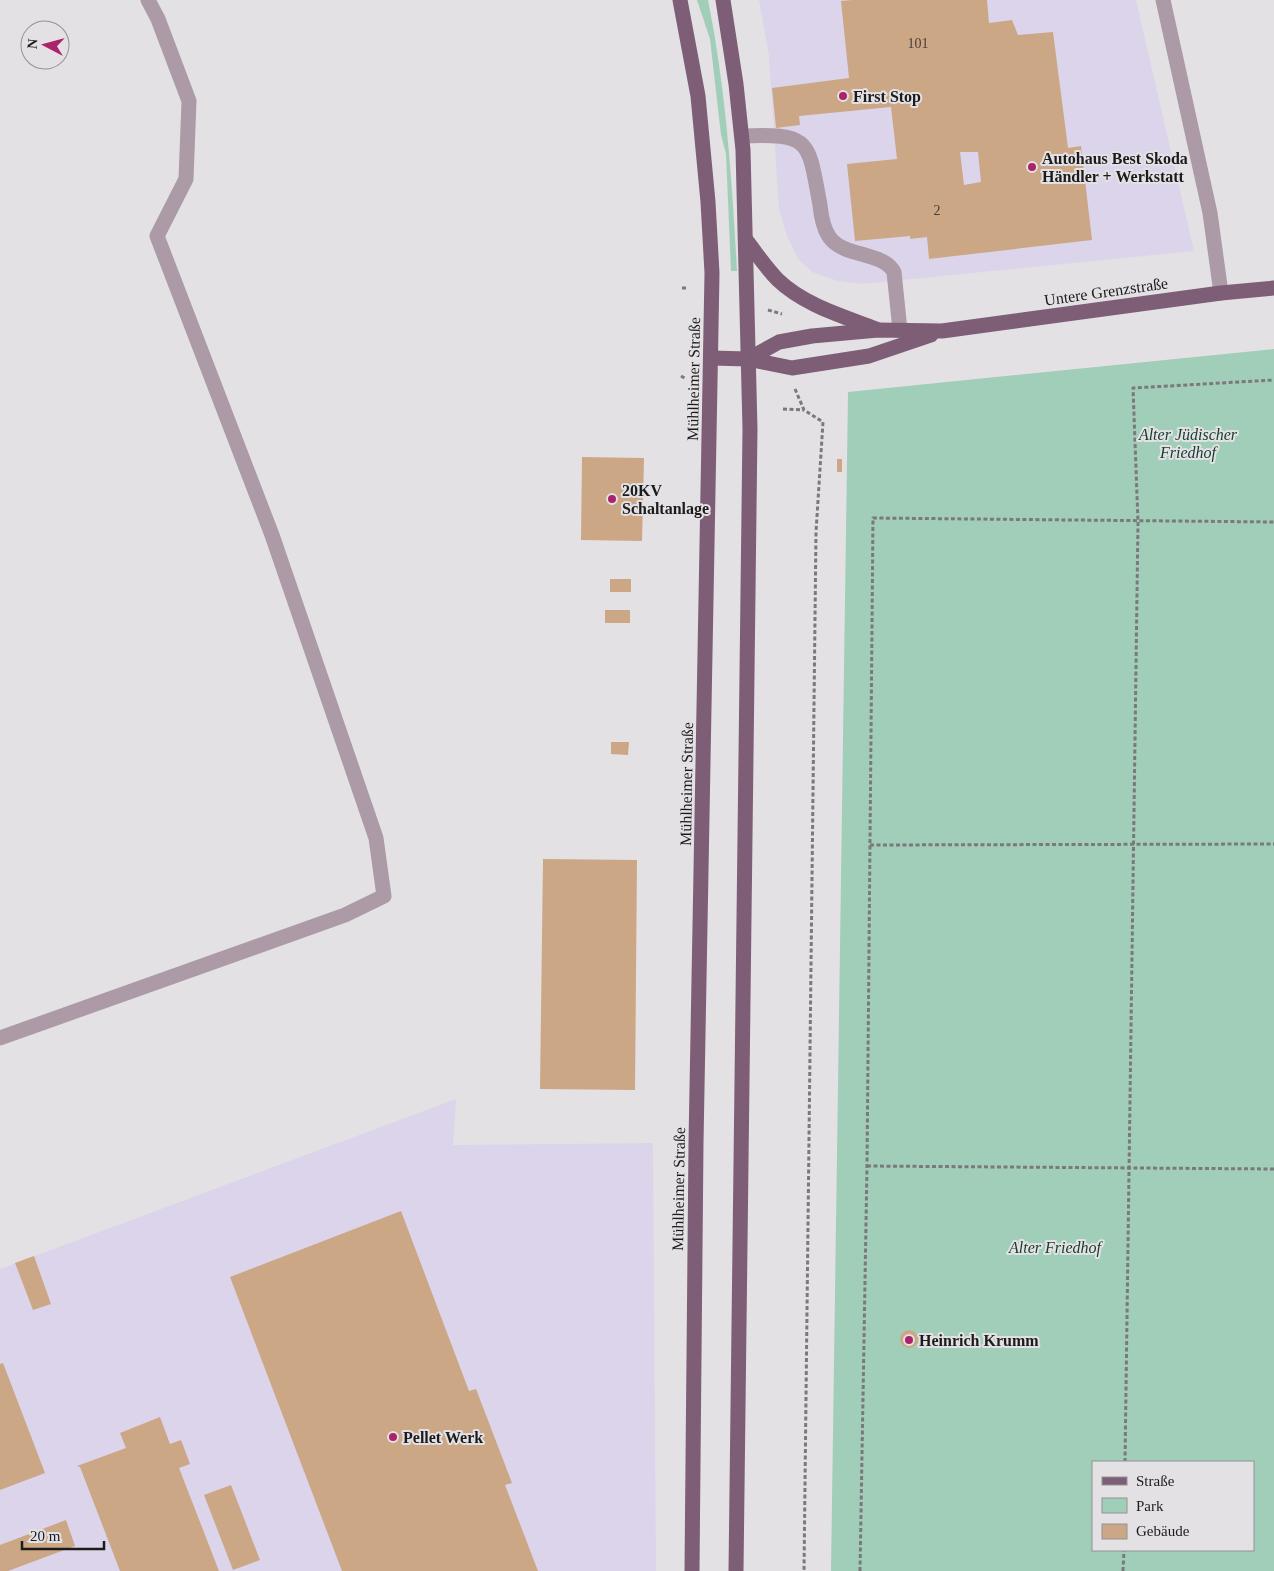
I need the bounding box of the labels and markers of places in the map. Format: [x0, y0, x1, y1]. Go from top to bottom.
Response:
place label: First Stop [853, 88, 921, 106]
marker: First Stop [837, 90, 849, 102]
place label: Autohaus Best Skoda Händler + Werkstatt [1042, 150, 1188, 185]
marker: Autohaus Best Skoda Händler + Werkstatt [1026, 161, 1038, 173]
place label: 20KV Schaltanlage [622, 482, 709, 518]
marker: 20KV Schaltanlage [606, 493, 618, 505]
place label: Heinrich Krumm [919, 1332, 1039, 1349]
marker: Heinrich Krumm [903, 1334, 915, 1346]
place label: Pellet Werk [403, 1429, 483, 1446]
marker: Pellet Werk [387, 1431, 399, 1443]

